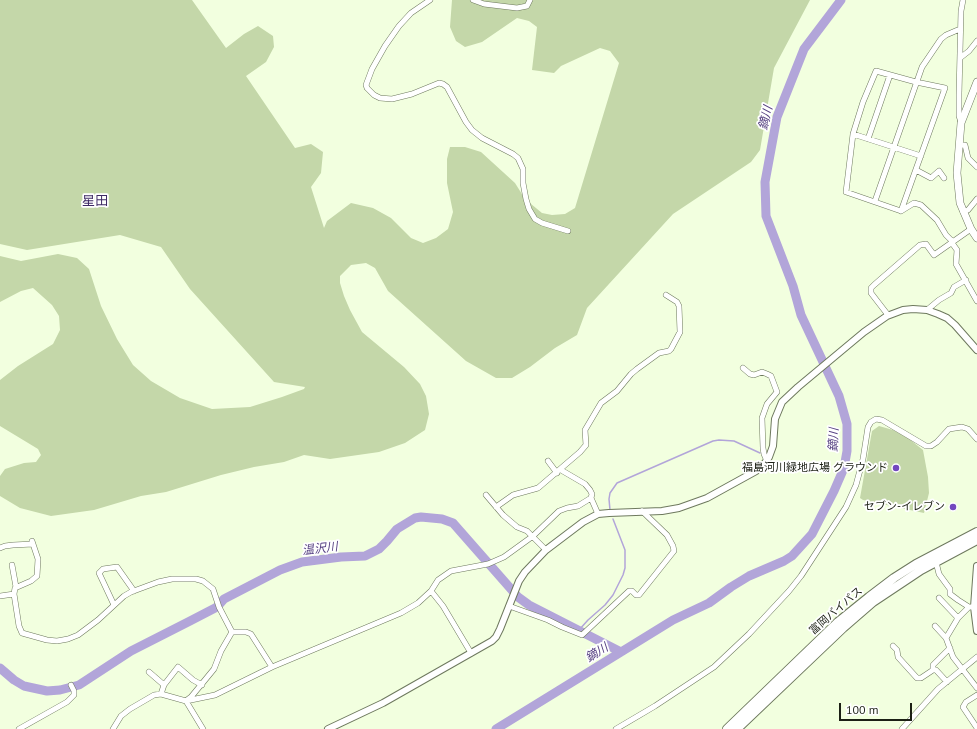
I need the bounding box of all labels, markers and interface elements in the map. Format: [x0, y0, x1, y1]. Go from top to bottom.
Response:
water label: 鏑川 [756, 105, 776, 131]
district label: 星田 [82, 193, 108, 209]
water label: 鏑川 [826, 428, 842, 452]
place label: 福島河川緑地広場 グラウンド [742, 461, 888, 475]
marker: 福島河川緑地広場 グラウンド [891, 463, 901, 473]
place label: セブン-イレブン [864, 500, 945, 514]
marker: セブン-イレブン [948, 502, 958, 512]
water label: 温沢川 [301, 540, 339, 558]
street label: 富岡バイパス [807, 584, 865, 638]
water label: 鏑川 [583, 641, 611, 665]
scale bar [841, 695, 914, 721]
text: 100 m [846, 702, 879, 717]

